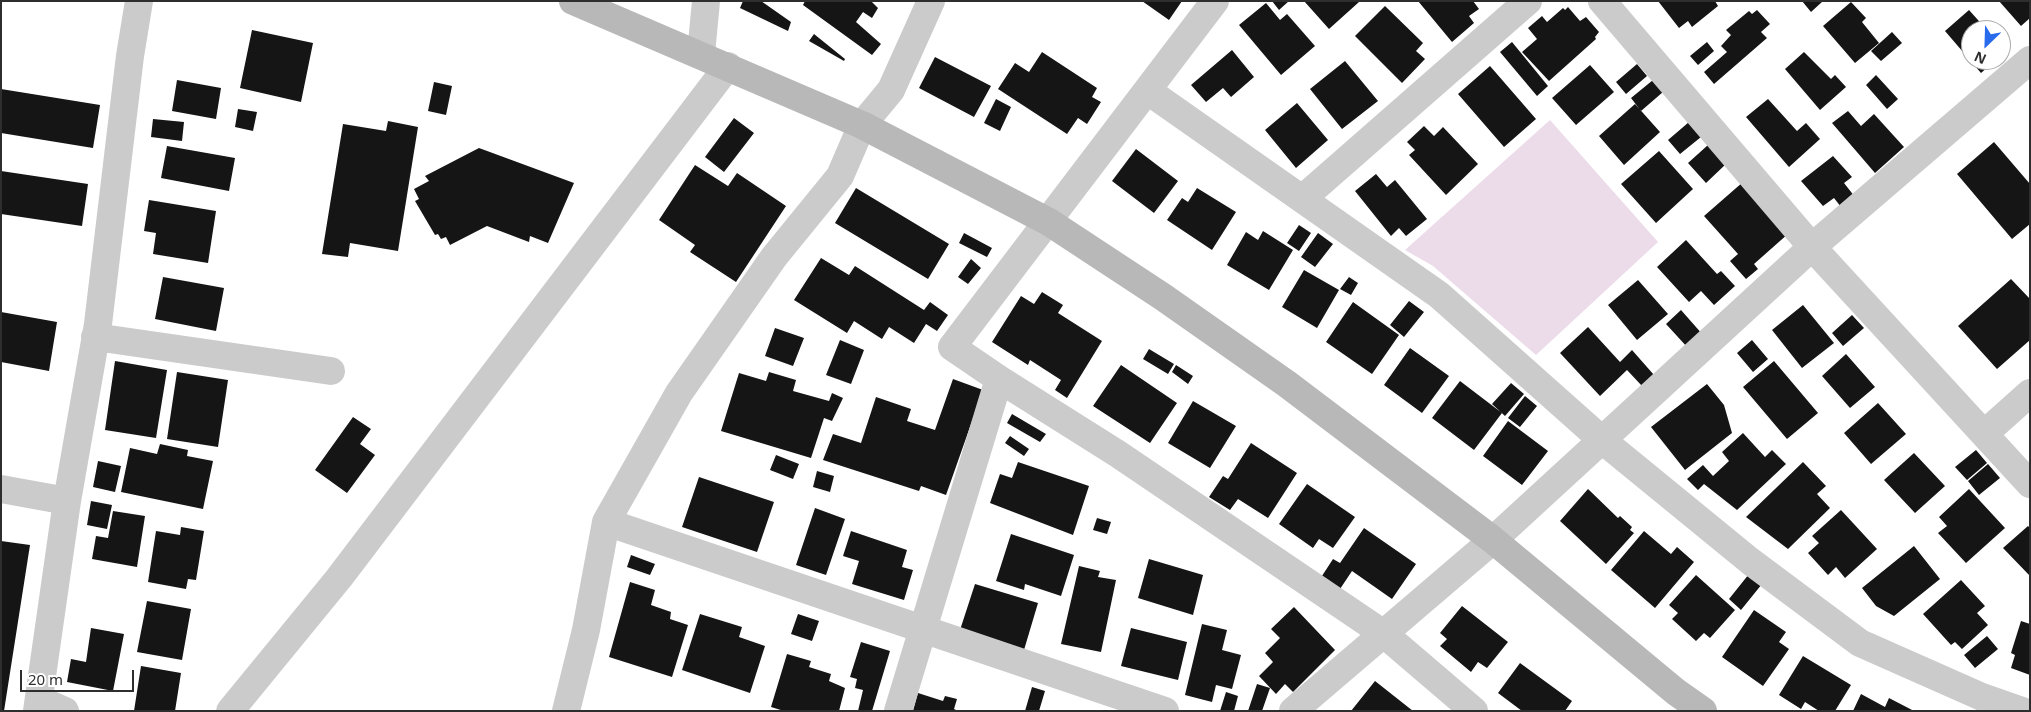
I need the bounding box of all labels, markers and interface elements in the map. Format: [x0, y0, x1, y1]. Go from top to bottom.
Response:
north arrow [1961, 20, 2011, 70]
text: N [1971, 47, 1989, 69]
scale bar [22, 660, 136, 692]
text: 20 m [28, 669, 63, 689]

